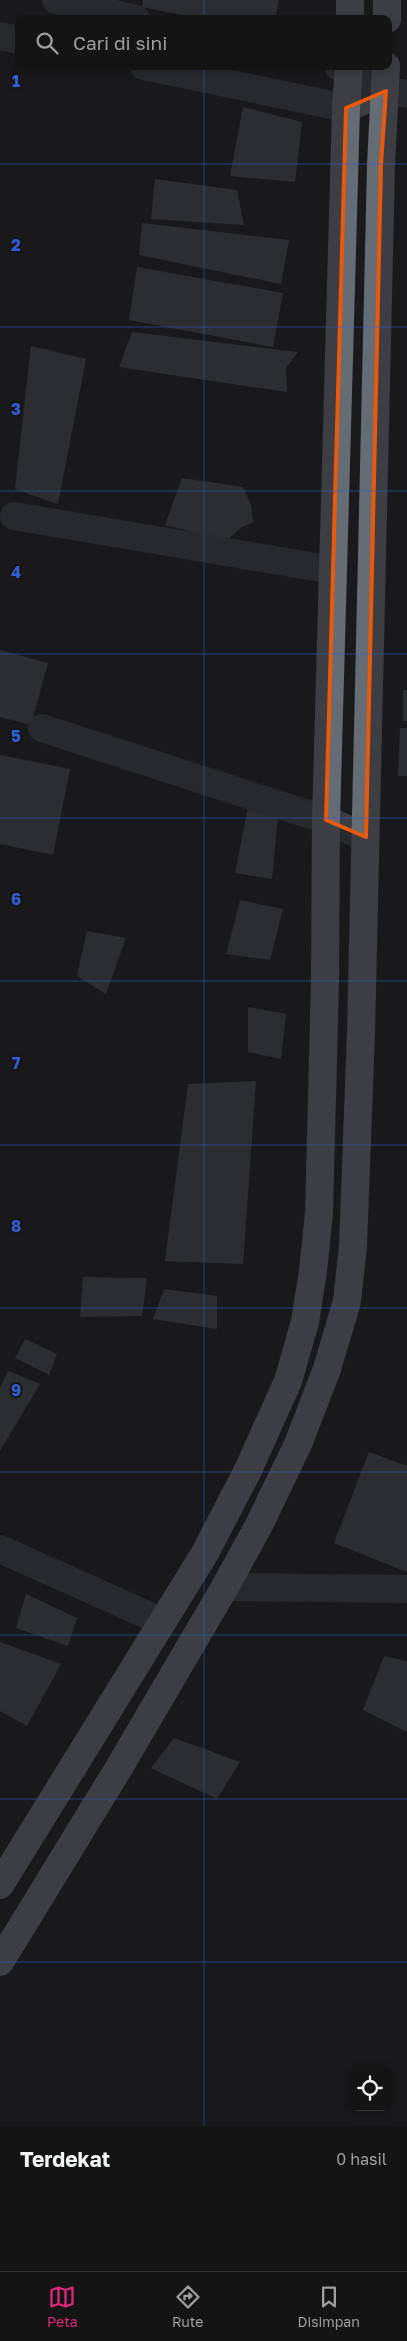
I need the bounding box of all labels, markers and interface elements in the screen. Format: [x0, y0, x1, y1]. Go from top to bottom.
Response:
search box [15, 15, 392, 70]
icon: search [33, 29, 61, 57]
text: Cari di sini [73, 31, 167, 54]
text: 1 [12, 71, 20, 91]
text: 2 [11, 235, 21, 255]
text: 3 [11, 399, 21, 419]
text: 4 [11, 562, 21, 582]
text: 5 [11, 726, 21, 746]
text: 6 [11, 889, 21, 909]
text: 7 [12, 1053, 21, 1073]
text: 8 [11, 1216, 21, 1236]
text: 9 [11, 1380, 21, 1400]
map controls [347, 2066, 392, 2111]
button: locate [347, 2066, 392, 2111]
text: Terdekat [20, 2146, 110, 2172]
text: 0 hasil [336, 2149, 387, 2169]
tab: Peta [47, 2283, 78, 2330]
tab: Rute [172, 2283, 203, 2330]
tab: Disimpan [298, 2283, 360, 2330]

